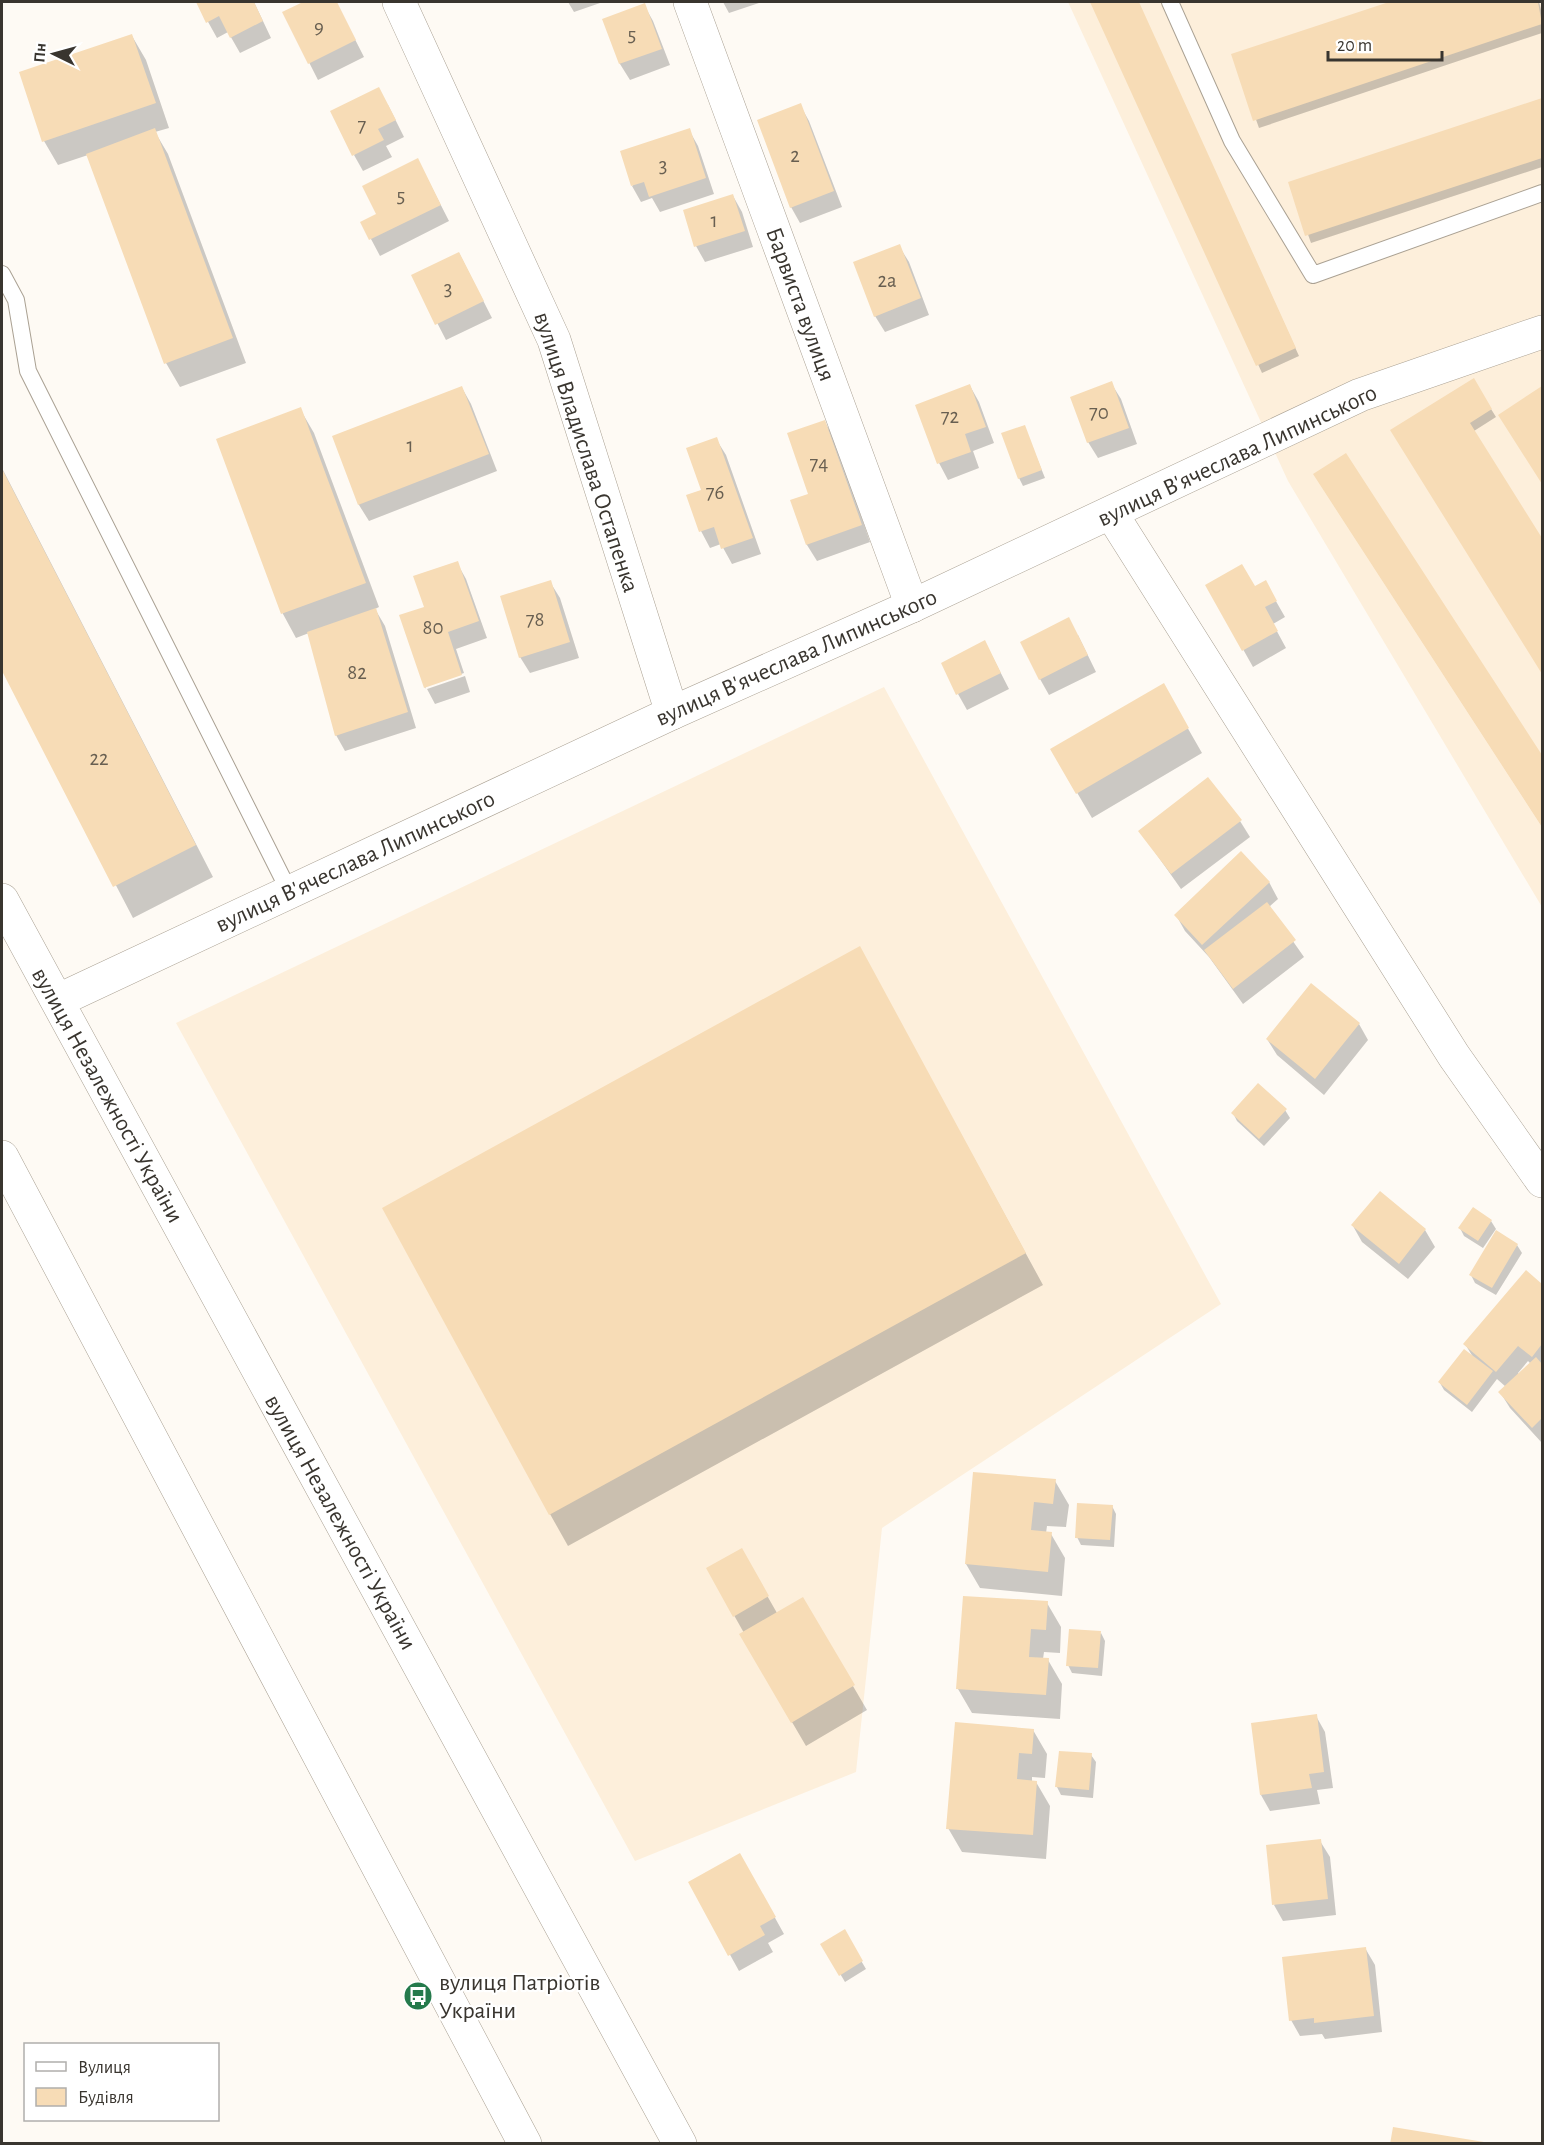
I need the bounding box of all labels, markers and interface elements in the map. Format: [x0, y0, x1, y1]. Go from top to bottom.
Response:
house number: 9 [314, 16, 324, 37]
north arrow [24, 24, 84, 84]
house number: 5 [628, 24, 636, 45]
scale bar [1328, 24, 1442, 62]
text: 20 m [1337, 37, 1372, 55]
text: Пн [31, 42, 49, 63]
house number: 7 [358, 115, 367, 136]
house number: 2 [790, 145, 800, 166]
house number: 3 [659, 155, 667, 176]
house number: 5 [397, 185, 405, 206]
house number: 1 [710, 210, 718, 231]
street label: Барвиста вулиця [761, 224, 839, 384]
house number: 2а [877, 270, 897, 291]
house number: 3 [444, 278, 452, 299]
street label: вулиця Владислава Остапенка [529, 309, 643, 595]
street label: вулиця В'ячеслава Липинського [1094, 381, 1381, 531]
house number: 70 [1089, 402, 1109, 423]
house number: 72 [941, 406, 959, 427]
house number: 1 [406, 435, 414, 456]
house number: 74 [810, 453, 828, 474]
house number: 76 [706, 482, 724, 503]
street label: вулиця В'ячеслава Липинського [652, 585, 941, 731]
house number: 78 [526, 609, 544, 630]
house number: 80 [422, 617, 444, 638]
house number: 82 [347, 662, 367, 683]
house number: 22 [89, 748, 109, 769]
street label: вулиця В'ячеслава Липинського [212, 787, 499, 937]
street label: вулиця Незалежності України [27, 964, 187, 1227]
street label: вулиця Незалежності України [260, 1391, 420, 1654]
place label: вулиця Патріотів України [439, 1971, 600, 2023]
bus stop icon: вулиця Патріотів України [402, 1980, 434, 2012]
legend [24, 2043, 219, 2121]
text: Вулиця [78, 2059, 131, 2077]
text: Будівля [78, 2089, 134, 2107]

